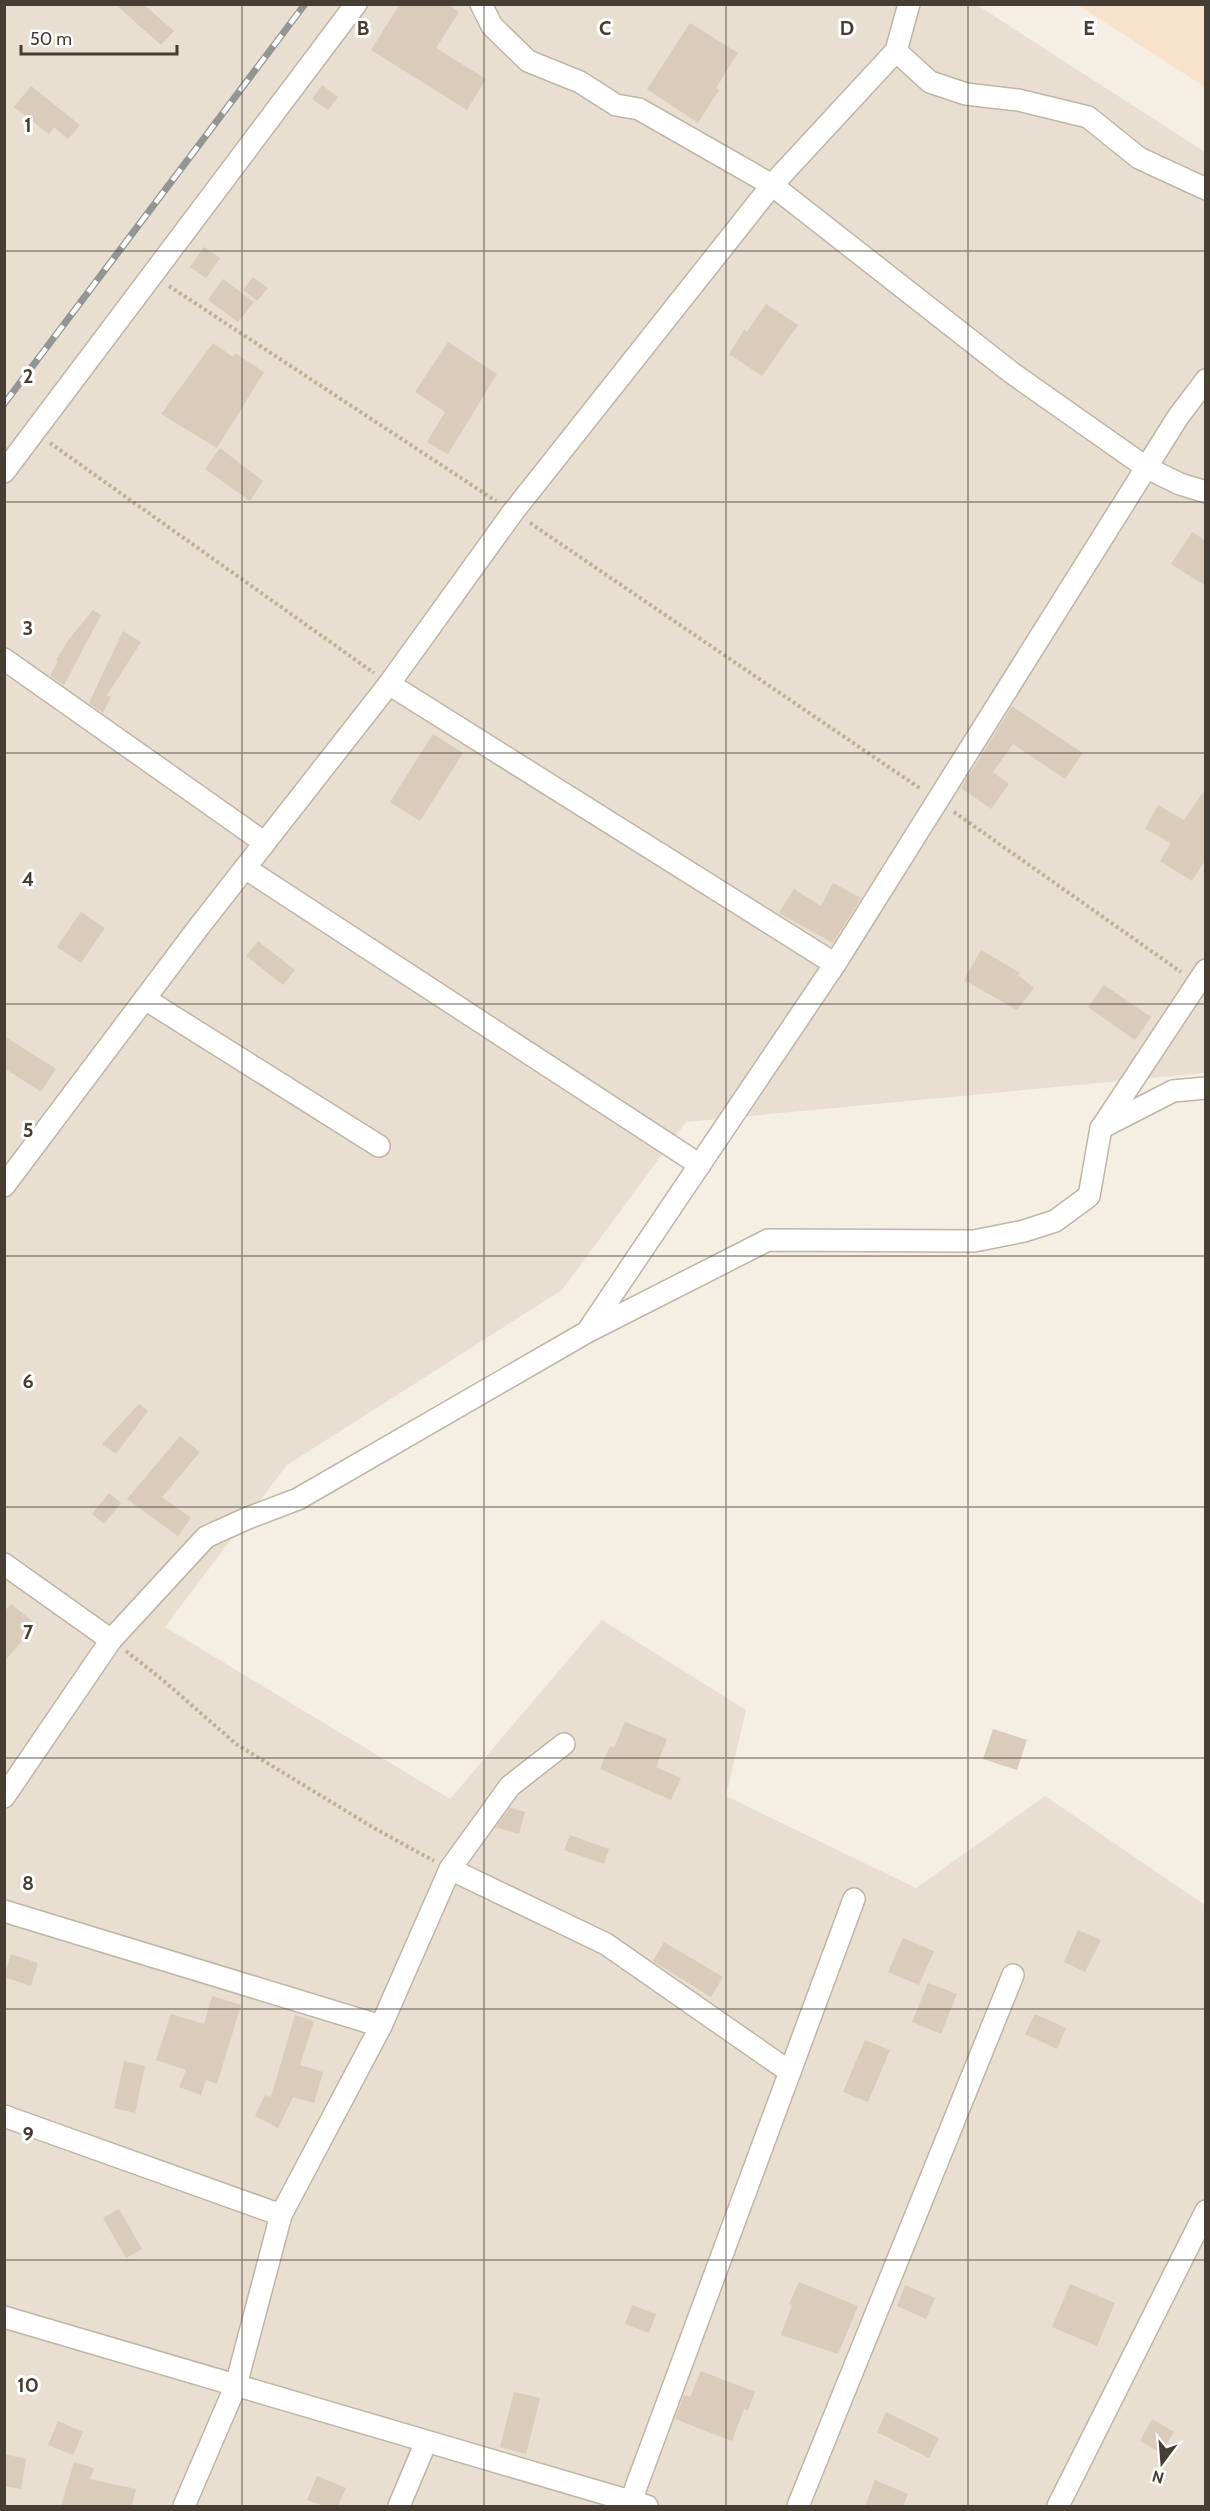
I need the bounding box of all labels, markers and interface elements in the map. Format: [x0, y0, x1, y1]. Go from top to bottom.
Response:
text: B [357, 16, 369, 40]
text: C [599, 16, 611, 40]
text: D [840, 16, 854, 40]
text: E [1083, 16, 1095, 40]
scale bar [21, 18, 177, 56]
text: 50 m [30, 28, 72, 50]
text: 1 [24, 113, 32, 137]
text: 2 [23, 364, 33, 388]
text: 3 [23, 616, 33, 640]
text: 4 [22, 867, 34, 891]
text: 5 [23, 1118, 33, 1142]
text: 6 [22, 1369, 34, 1393]
text: 7 [23, 1620, 34, 1644]
text: 8 [22, 1871, 34, 1895]
text: 9 [22, 2122, 34, 2146]
text: 10 [17, 2373, 39, 2397]
north arrow [1132, 2433, 1192, 2493]
text: N [1150, 2466, 1166, 2488]

